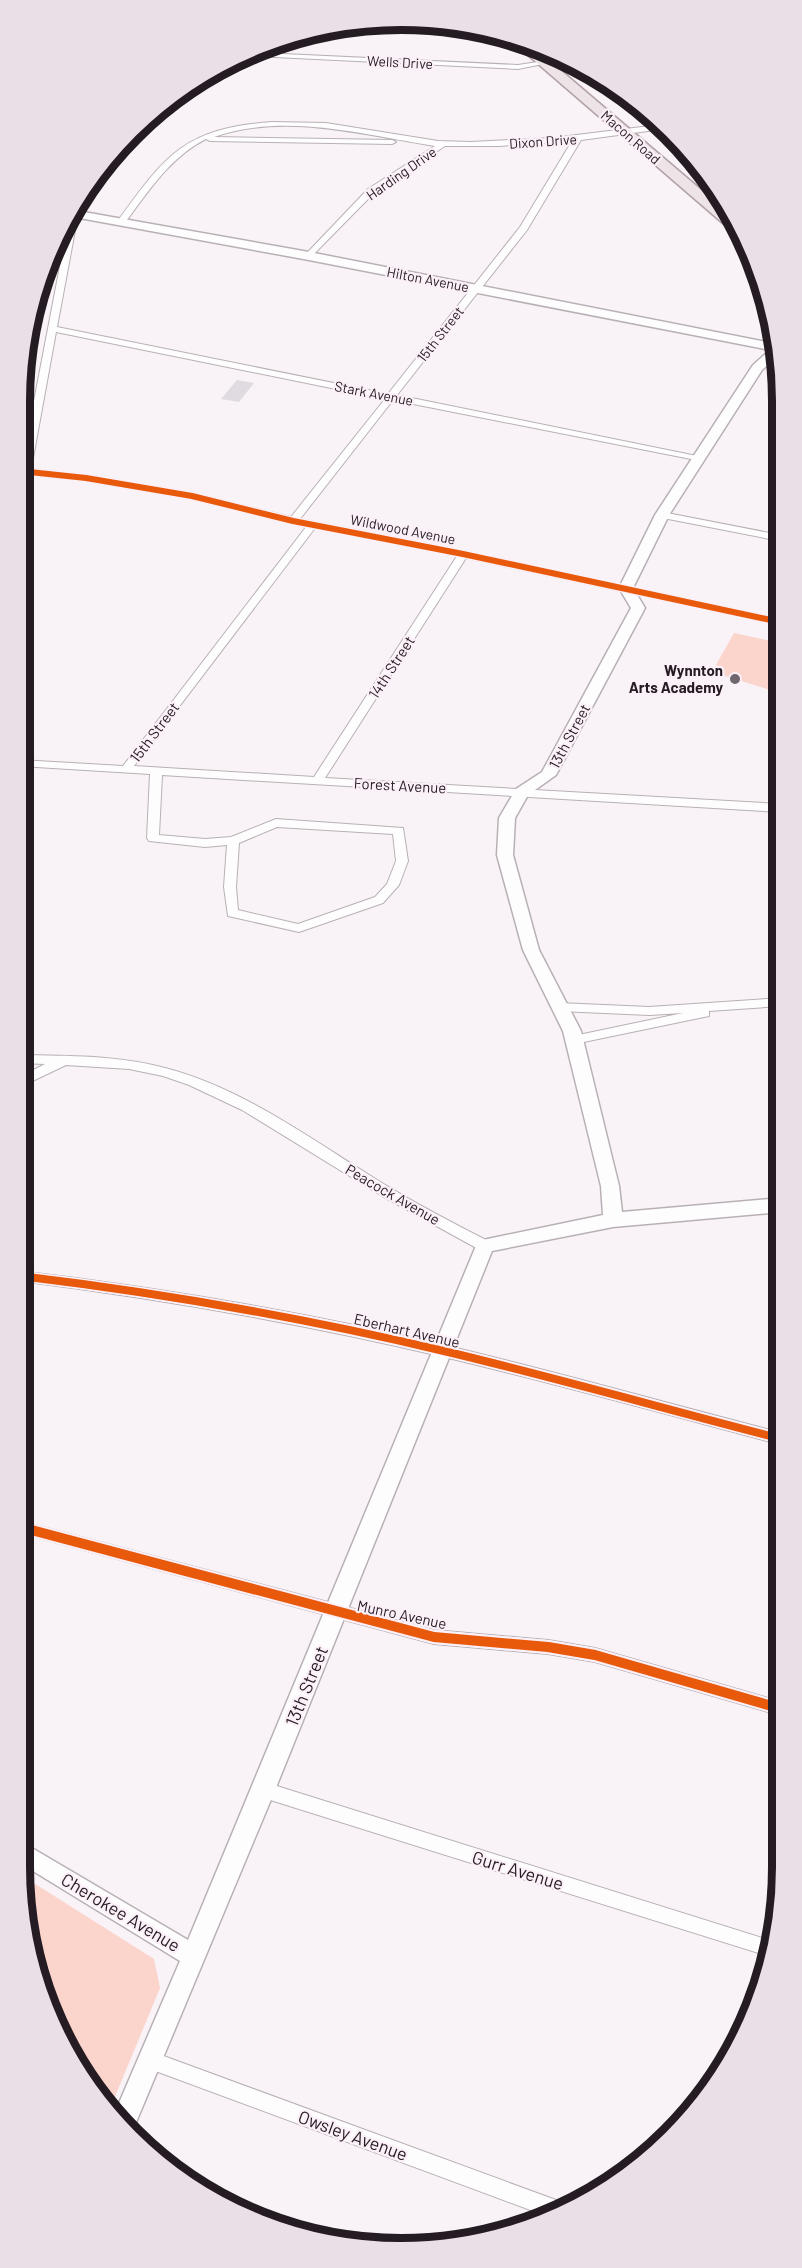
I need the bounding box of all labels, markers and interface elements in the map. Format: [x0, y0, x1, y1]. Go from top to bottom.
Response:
street label: Wells Drive [366, 52, 434, 72]
street label: Macon Road [598, 107, 664, 167]
street label: Dixon Drive [509, 130, 577, 152]
street label: Harding Drive [363, 143, 439, 203]
street label: Hilton Avenue [385, 263, 471, 295]
street label: 15th Street [413, 303, 467, 365]
street label: Stark Avenue [333, 377, 415, 409]
street label: Wildwood Avenue [349, 510, 457, 548]
street label: 14th Street [364, 632, 418, 702]
place label: Wynnton Arts Academy [629, 661, 723, 696]
marker: Wynnton Arts Academy [728, 672, 742, 686]
street label: 15th Street [126, 698, 182, 766]
street label: 13th Street [545, 701, 593, 771]
street label: Forest Avenue [353, 774, 447, 796]
street label: Peacock Avenue [343, 1160, 443, 1228]
street label: Eberhart Avenue [352, 1309, 462, 1351]
street label: Munro Avenue [356, 1596, 448, 1632]
street label: 13th Street [280, 1643, 332, 1729]
street label: Gurr Avenue [470, 1846, 566, 1894]
street label: Cherokee Avenue [57, 1868, 185, 1956]
street label: Owsley Avenue [295, 2105, 411, 2165]

